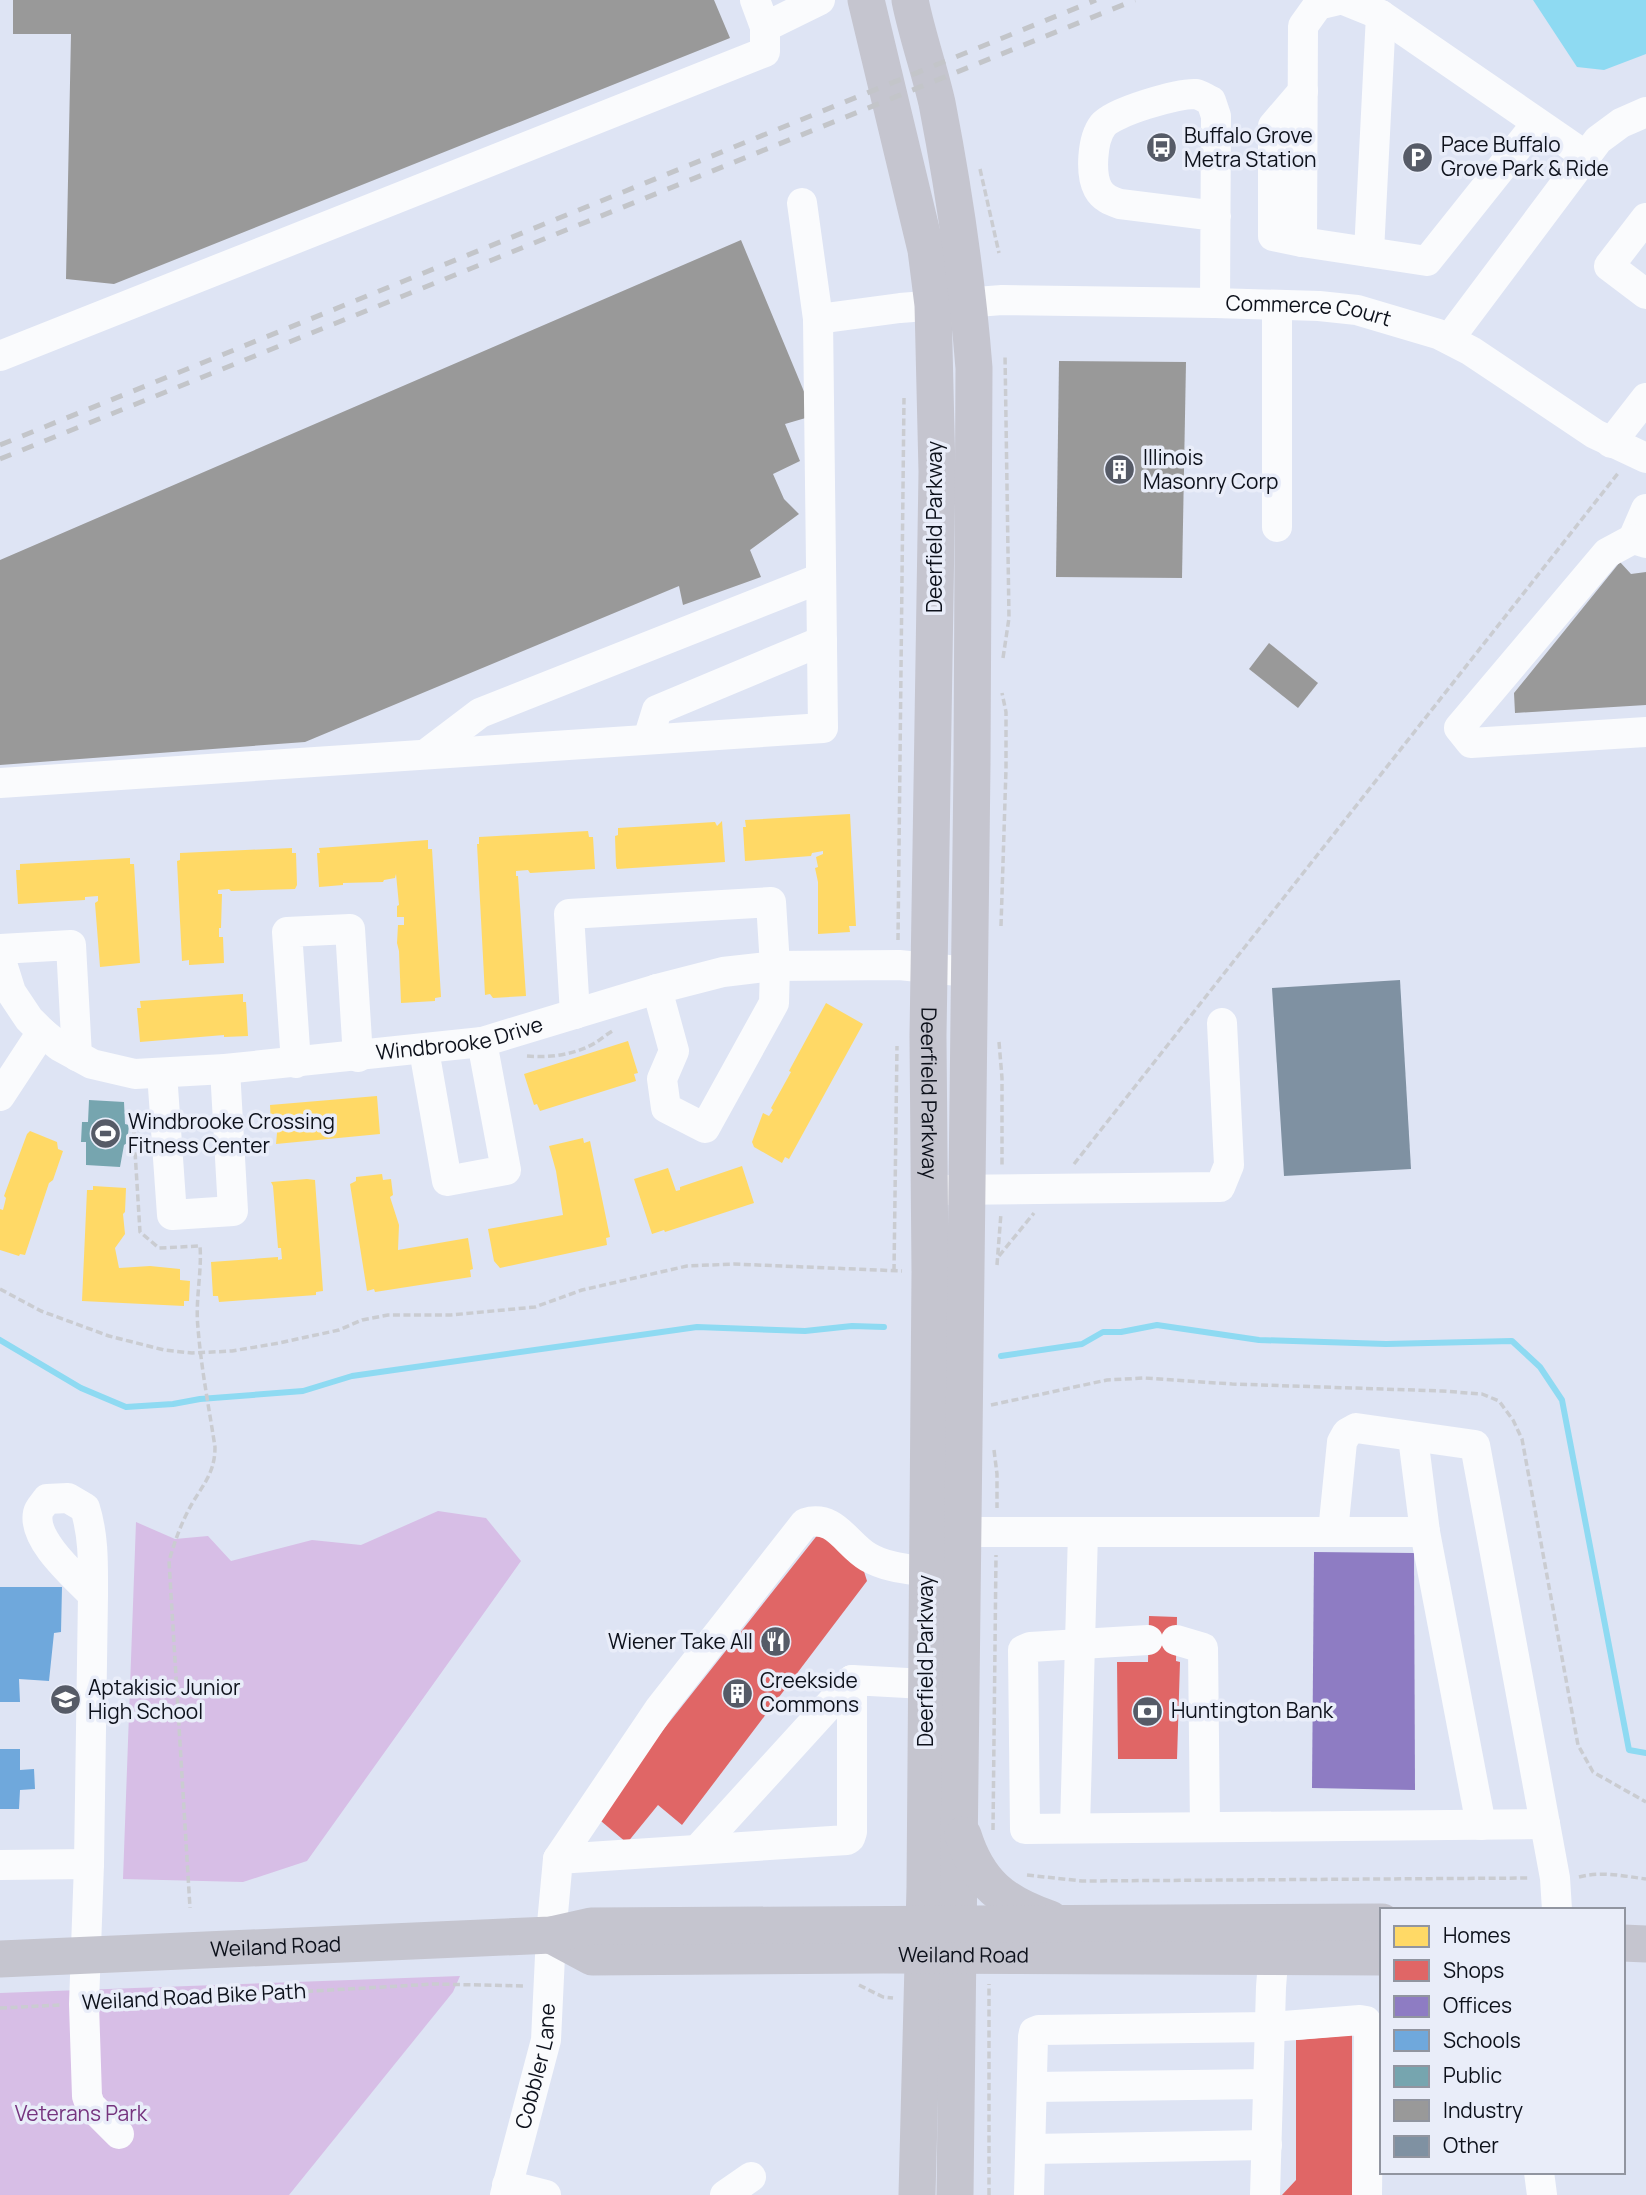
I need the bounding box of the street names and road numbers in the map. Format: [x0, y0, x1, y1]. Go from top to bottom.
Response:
street label: Commerce Court [1225, 288, 1395, 332]
street label: Deerfield Parkway [920, 441, 948, 613]
street label: Deerfield Parkway [915, 1007, 944, 1180]
street label: Windbrooke Drive [374, 1009, 546, 1066]
street label: Deerfield Parkway [911, 1575, 939, 1747]
street label: Weiland Road [210, 1929, 342, 1963]
street label: Weiland Road [898, 1940, 1029, 1969]
street label: Weiland Road Bike Path [81, 1976, 307, 2016]
street label: Cobbler Lane [508, 2002, 561, 2132]

